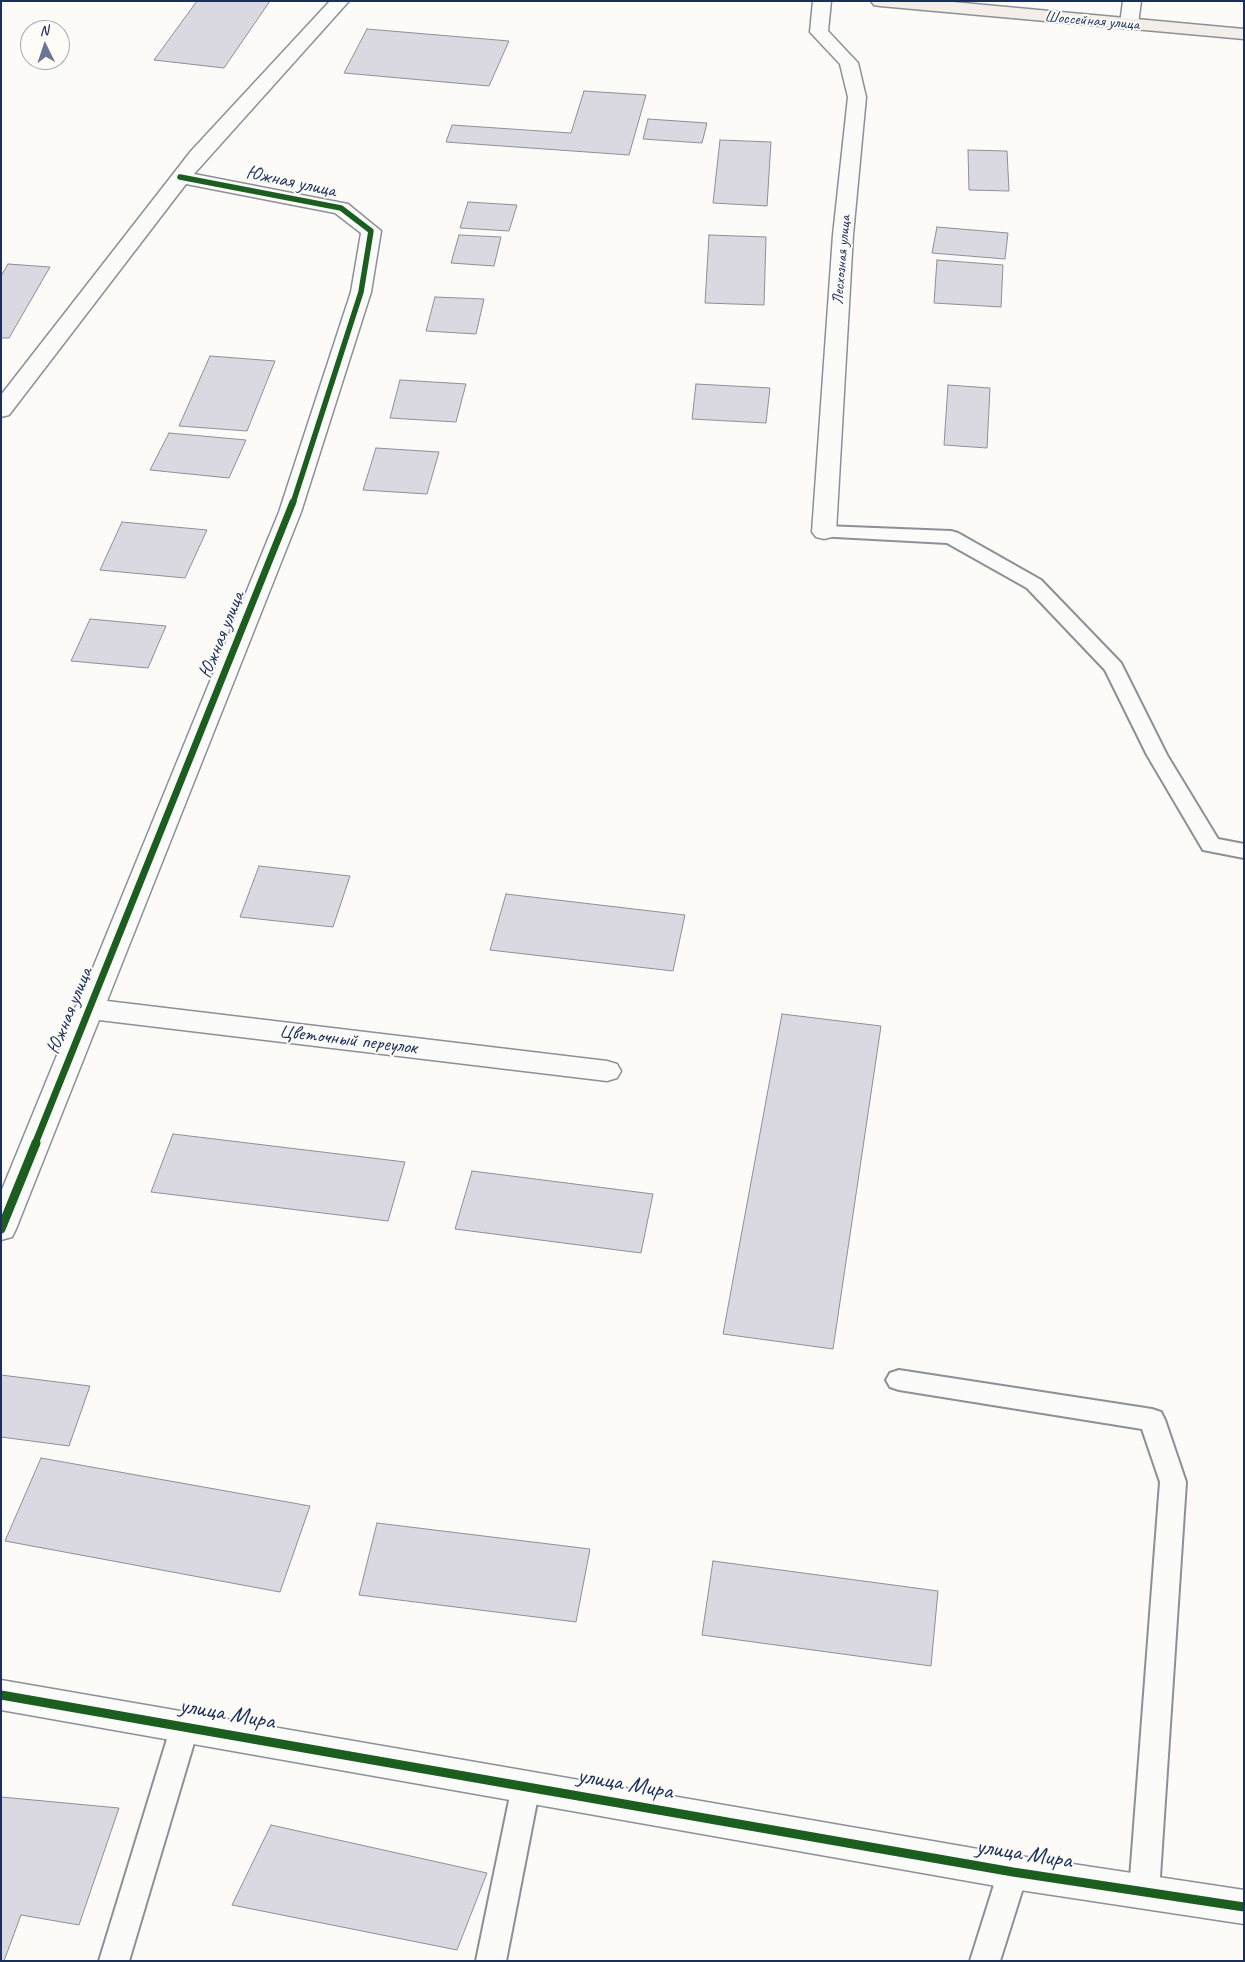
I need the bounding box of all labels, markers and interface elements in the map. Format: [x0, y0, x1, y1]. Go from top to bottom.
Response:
street label: Шоссейная улица [1044, 7, 1140, 35]
north arrow [20, 20, 70, 70]
text: N [39, 22, 49, 39]
street label: Южная улица [244, 161, 338, 203]
street label: Лесхозная улица [829, 215, 855, 305]
street label: Южная улица [194, 588, 250, 682]
street label: Южная улица [42, 964, 98, 1058]
street label: Цветочный переулок [278, 1020, 418, 1060]
street label: улица Мира [177, 1691, 277, 1737]
street label: улица Мира [575, 1761, 675, 1807]
street label: улица Мира [974, 1832, 1074, 1876]

